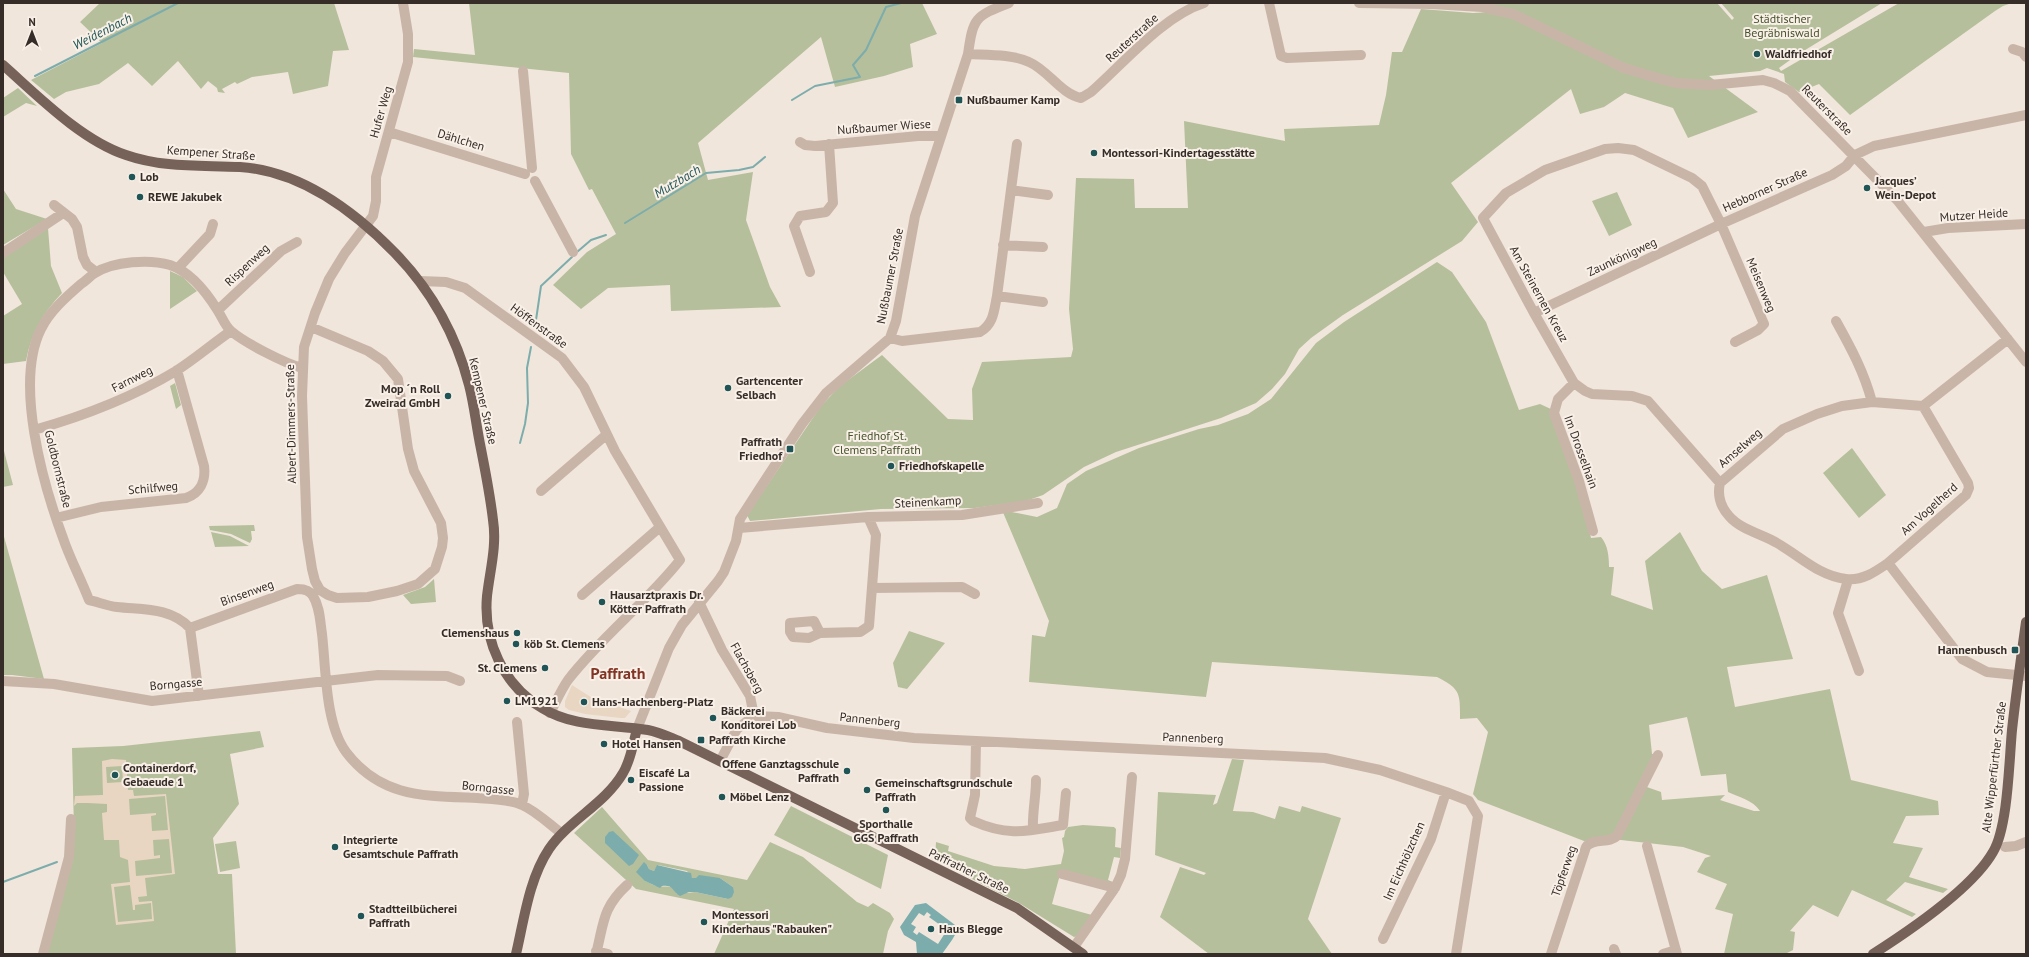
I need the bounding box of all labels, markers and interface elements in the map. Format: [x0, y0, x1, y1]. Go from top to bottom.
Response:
water label: Weidenbach [70, 9, 135, 54]
street label: Reuterstraße [1102, 10, 1161, 65]
park label: Städtischer Begräbniswald [1744, 11, 1820, 40]
north arrow [12, 12, 52, 52]
text: N [28, 15, 36, 29]
place label: Waldfriedhof [1765, 46, 1832, 61]
marker: Waldfriedhof [1752, 49, 1762, 59]
street label: Reuterstraße [1799, 81, 1856, 138]
street label: Hufer Weg [366, 84, 395, 140]
place label: Nußbaumer Kamp [967, 92, 1061, 107]
marker: Nußbaumer Kamp [954, 95, 964, 105]
street label: Nußbaumer Wiese [837, 116, 931, 137]
street label: Dählchen [436, 125, 487, 154]
street label: Kempener Straße [166, 142, 256, 163]
place label: Montessori-Kindertagesstätte [1102, 145, 1255, 160]
marker: Montessori-Kindertagesstätte [1089, 148, 1099, 158]
water label: Mutzbach [651, 161, 704, 202]
street label: Hebborner Straße [1720, 164, 1810, 215]
place label: Lob [140, 169, 159, 184]
marker: Lob [127, 172, 137, 182]
place label: Jacques’ Wein-Depot [1874, 173, 1937, 202]
marker: Jacques’ Wein-Depot [1862, 183, 1872, 193]
place label: REWE Jakubek [148, 189, 222, 204]
marker: REWE Jakubek [135, 192, 145, 202]
street label: Mutzer Heide [1939, 205, 2009, 224]
street label: Nußbaumer Straße [873, 227, 906, 325]
street label: Zaunkönigweg [1585, 234, 1659, 279]
street label: Rispenweg [221, 240, 272, 289]
street label: Am Steinernen Kreuz [1507, 243, 1572, 345]
street label: Meisenweg [1743, 255, 1780, 314]
street label: Höffenstraße [508, 300, 571, 351]
street label: Kempener Straße [466, 356, 501, 446]
street label: Farnweg [109, 362, 155, 395]
street label: Albert-Dimmers-Straße [282, 364, 299, 484]
place label: Gartencenter Selbach [736, 373, 803, 402]
place label: Mop ´n Roll Zweirad GmbH [365, 381, 440, 410]
marker: Gartencenter Selbach [723, 383, 733, 393]
marker: Mop ´n Roll Zweirad GmbH [443, 391, 453, 401]
street label: Im Drosselhain [1561, 413, 1602, 490]
street label: Amselweg [1715, 425, 1764, 471]
street label: Goldbornstraße [42, 428, 75, 509]
park label: Friedhof St. Clemens Paffrath [833, 428, 921, 457]
place label: Paffrath Friedhof [739, 434, 783, 463]
marker: Paffrath Friedhof [785, 444, 795, 454]
place label: Friedhofskapelle [899, 458, 984, 473]
marker: Friedhofskapelle [886, 461, 896, 471]
street label: Schilfweg [127, 478, 179, 497]
street label: Am Vogelherd [1897, 479, 1960, 538]
street label: Steinenkamp [894, 492, 962, 511]
street label: Binsenweg [218, 576, 276, 609]
place label: Hausarztpraxis Dr. Kötter Paffrath [610, 587, 704, 616]
marker: Hausarztpraxis Dr. Kötter Paffrath [597, 597, 607, 607]
place label: Clemenshaus [441, 625, 509, 640]
marker: Clemenshaus [512, 628, 522, 638]
place label: köb St. Clemens [524, 636, 605, 651]
marker: köb St. Clemens [511, 639, 521, 649]
street label: Flachsberg [727, 640, 768, 696]
place label: Hannenbusch [1938, 642, 2007, 657]
marker: Hannenbusch [2010, 645, 2020, 655]
place label: St. Clemens [478, 660, 537, 675]
marker: St. Clemens [540, 663, 550, 673]
district label: Paffrath [591, 663, 645, 683]
street label: Borngasse [149, 674, 203, 693]
place label: LM1921 [515, 693, 558, 708]
place label: Hans-Hachenberg-Platz [592, 694, 714, 709]
marker: LM1921 [502, 696, 512, 706]
marker: Hans-Hachenberg-Platz [579, 697, 589, 707]
street label: Alte Wipperfürther Straße [1978, 700, 2009, 833]
place label: Bäckerei Konditorei Lob [721, 703, 797, 732]
street label: Pannenberg [839, 709, 901, 730]
marker: Bäckerei Konditorei Lob [708, 713, 718, 723]
street label: Pannenberg [1162, 729, 1224, 746]
place label: Paffrath Kirche [709, 732, 786, 747]
marker: Paffrath Kirche [696, 735, 706, 745]
place label: Hotel Hansen [612, 736, 681, 751]
marker: Hotel Hansen [599, 739, 609, 749]
place label: Offene Ganztagsschule Paffrath [722, 756, 839, 785]
place label: Containerdorf, Gebaeude 1 [123, 760, 196, 789]
place label: Eiscafé La Passione [639, 765, 690, 794]
marker: Offene Ganztagsschule Paffrath [842, 766, 852, 776]
marker: Containerdorf, Gebaeude 1 [110, 770, 120, 780]
marker: Eiscafé La Passione [626, 775, 636, 785]
place label: Gemeinschaftsgrundschule Paffrath [875, 775, 1013, 804]
street label: Borngasse [461, 777, 515, 798]
marker: Gemeinschaftsgrundschule Paffrath [862, 785, 872, 795]
place label: Möbel Lenz [730, 789, 790, 804]
marker: Möbel Lenz [717, 792, 727, 802]
marker: Sporthalle GGS Paffrath [881, 805, 891, 815]
place label: Sporthalle GGS Paffrath [853, 816, 919, 845]
street label: Im Eichhölzchen [1380, 819, 1428, 902]
place label: Integrierte Gesamtschule Paffrath [343, 832, 458, 861]
marker: Integrierte Gesamtschule Paffrath [330, 842, 340, 852]
street label: Töpferweg [1548, 843, 1579, 898]
street label: Paffrather Straße [927, 845, 1012, 896]
place label: Stadtteilbücherei Paffrath [369, 901, 457, 930]
place label: Montessori Kinderhaus "Rabauken" [712, 907, 832, 936]
marker: Stadtteilbücherei Paffrath [356, 911, 366, 921]
marker: Montessori Kinderhaus "Rabauken" [699, 917, 709, 927]
place label: Haus Blegge [939, 921, 1003, 936]
marker: Haus Blegge [926, 924, 936, 934]

